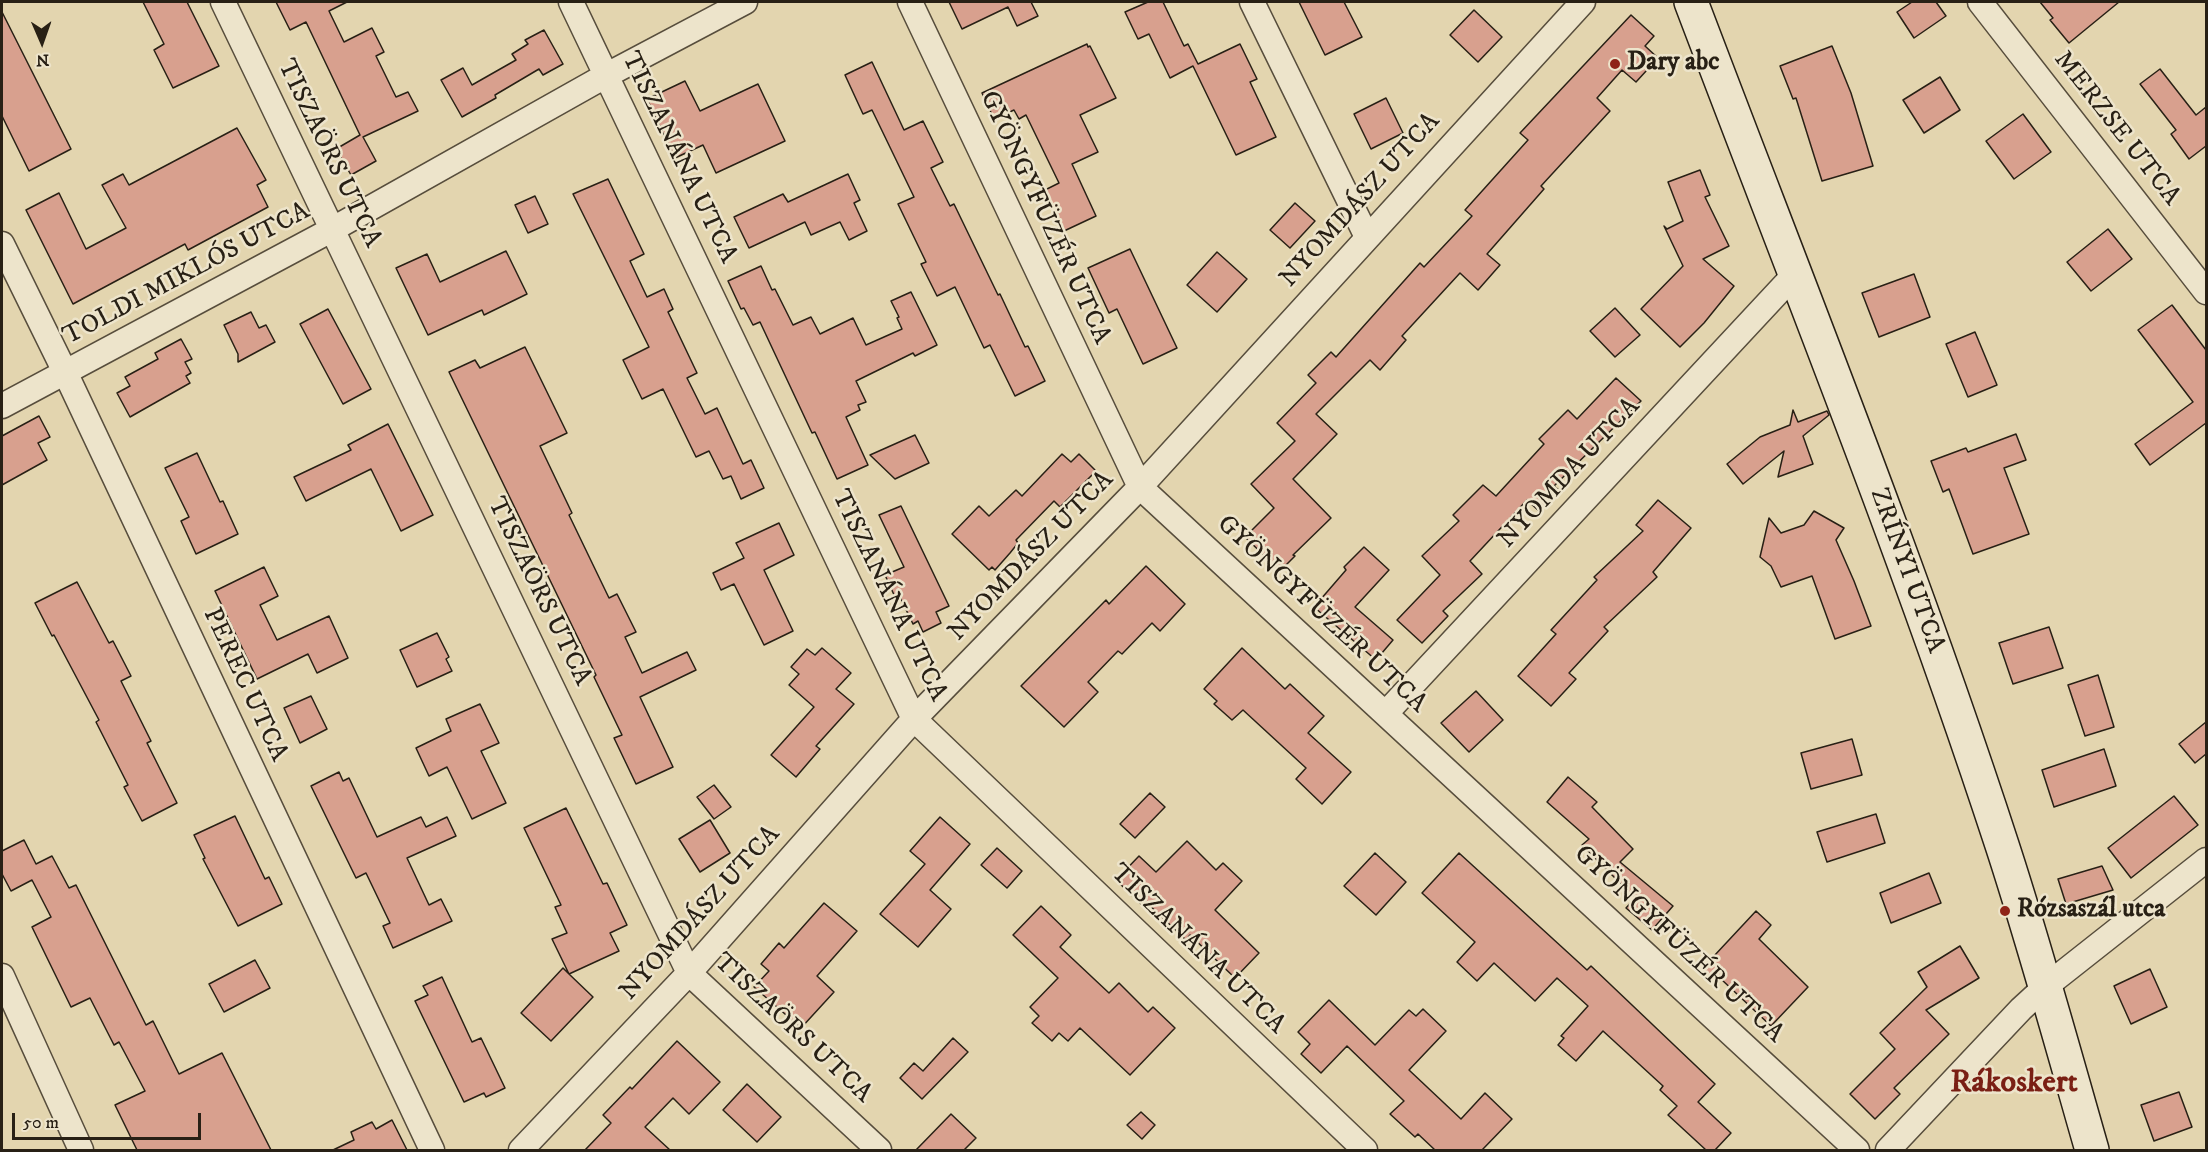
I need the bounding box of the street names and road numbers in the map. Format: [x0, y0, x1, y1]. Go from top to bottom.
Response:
street label: MERZSE UTCA [2046, 46, 2186, 212]
street label: TISZANÁNA UTCA [613, 47, 743, 269]
street label: TISZAÖRS UTCA [269, 55, 387, 253]
street label: GYÖNGYFÜZÉR UTCA [972, 87, 1116, 349]
street label: NYOMDÁSZ UTCA [1274, 107, 1448, 295]
street label: TOLDI MIKLÓS UTCA [58, 197, 316, 353]
street label: NYOMDA UTCA [1492, 392, 1648, 556]
street label: NYOMDÁSZ UTCA [943, 465, 1121, 649]
street label: ZRÍNYI UTCA [1862, 484, 1950, 658]
street label: TISZANÁNA UTCA [823, 485, 953, 707]
street label: TISZAÖRS UTCA [479, 493, 597, 691]
street label: GYÖNGYFÜZÉR UTCA [1210, 510, 1432, 720]
street label: PEREC UTCA [195, 603, 293, 767]
street label: NYOMDÁSZ UTCA [614, 820, 788, 1008]
street label: GYÖNGYFÜZÉR UTCA [1567, 840, 1789, 1050]
street label: TISZANÁNA UTCA [1103, 858, 1291, 1042]
street label: TISZAÖRS UTCA [706, 948, 878, 1110]

